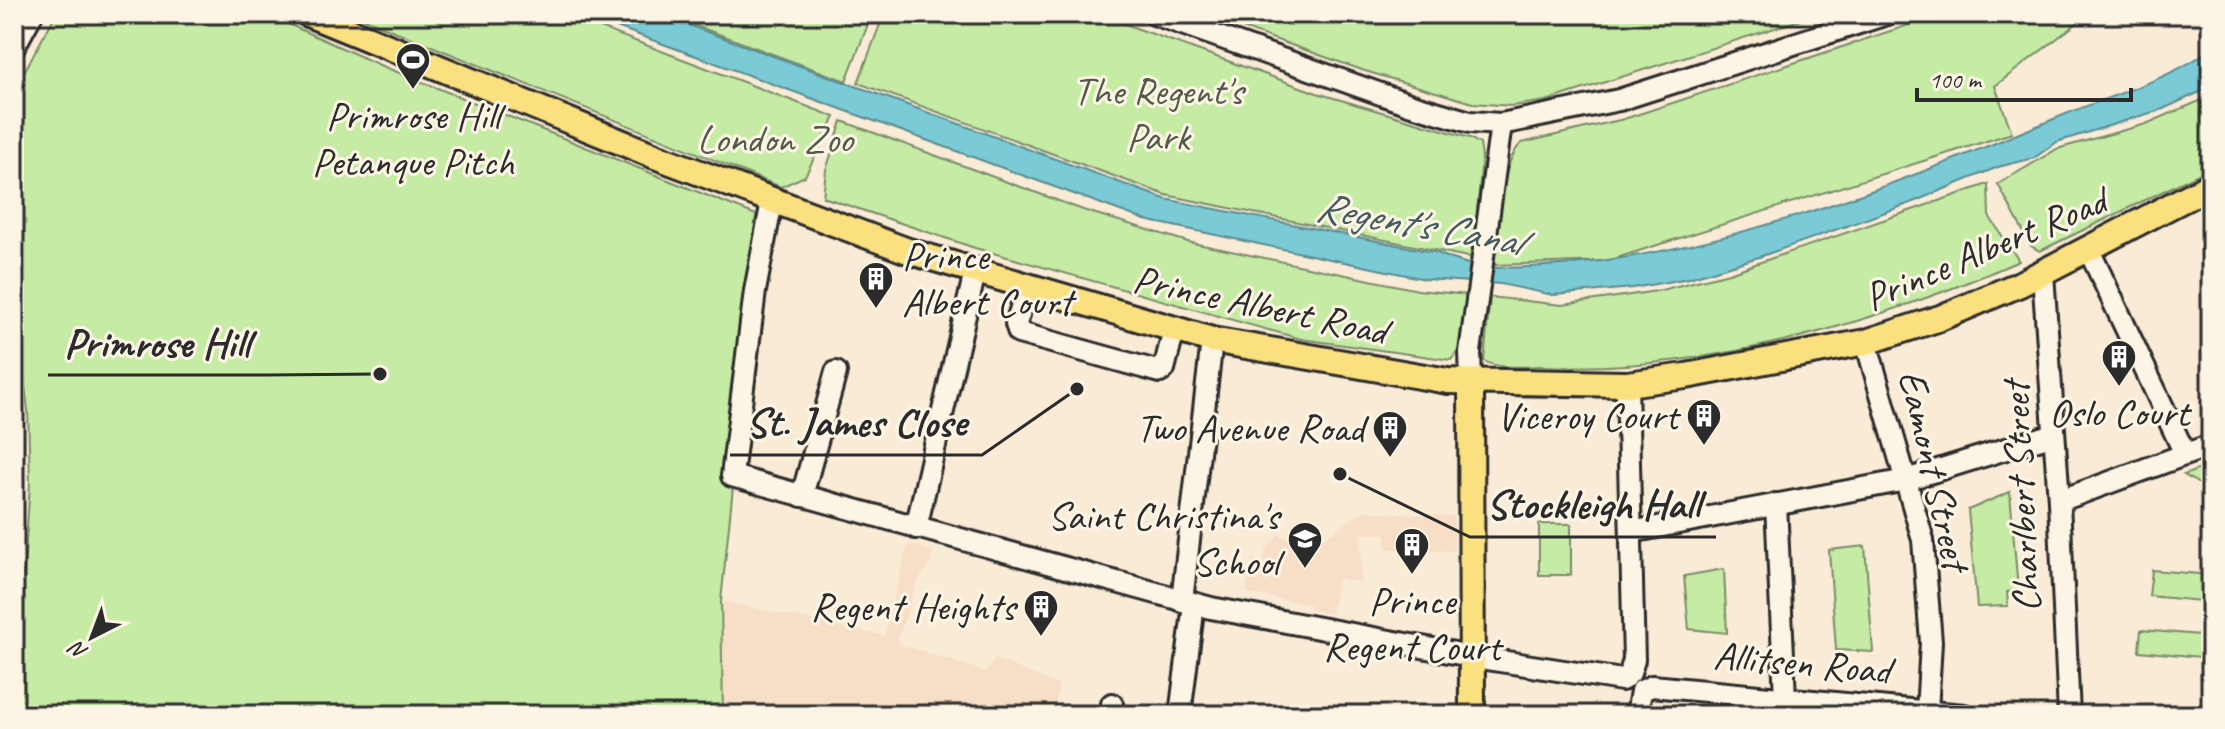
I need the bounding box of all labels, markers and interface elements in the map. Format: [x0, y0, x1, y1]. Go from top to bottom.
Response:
sports icon: Primrose Hill Petanque Pitch [394, 41, 432, 91]
scale bar [1917, 52, 2131, 102]
text: 100 m [1929, 65, 1983, 95]
park label: The Regent's Park [1073, 66, 1246, 162]
place label: Primrose Hill Petanque Pitch [312, 91, 515, 187]
park label: London Zoo [697, 114, 855, 164]
street label: Prince Albert Road [1857, 173, 2119, 322]
water label: Regent's Canal [1312, 180, 1539, 270]
place label: Prince Albert Court [902, 231, 1078, 327]
street label: Prince Albert Road [1129, 254, 1397, 358]
building icon: Prince Albert Court [857, 260, 895, 310]
callout: Primrose Hill [48, 309, 266, 375]
text: Primrose Hill [64, 317, 257, 370]
building icon: Oslo Court [2100, 338, 2138, 388]
street label: Eamont Street [1887, 365, 1983, 580]
street label: Charlbert Street [1990, 375, 2052, 614]
place label: Oslo Court [2049, 388, 2193, 438]
callout: St. James Close [730, 389, 982, 455]
place label: Viceroy Court [1496, 391, 1682, 441]
text: St. James Close [746, 396, 970, 449]
building icon: Viceroy Court [1685, 397, 1723, 447]
place label: Two Avenue Road [1136, 403, 1370, 453]
building icon: Two Avenue Road [1371, 409, 1409, 459]
callout: Stockleigh Hall [1470, 471, 1716, 537]
text: Stockleigh Hall [1486, 478, 1708, 531]
place label: Saint Christina's School [1047, 491, 1285, 587]
school or university icon: Saint Christina's School [1286, 520, 1324, 570]
building icon: Prince Regent Court [1393, 526, 1431, 576]
place label: Prince Regent Court [1323, 576, 1505, 672]
place label: Regent Heights [811, 582, 1018, 632]
building icon: Regent Heights [1022, 588, 1060, 638]
north arrow [52, 597, 132, 677]
street label: Allitsen Road [1712, 630, 1898, 696]
text: N [62, 634, 94, 666]

